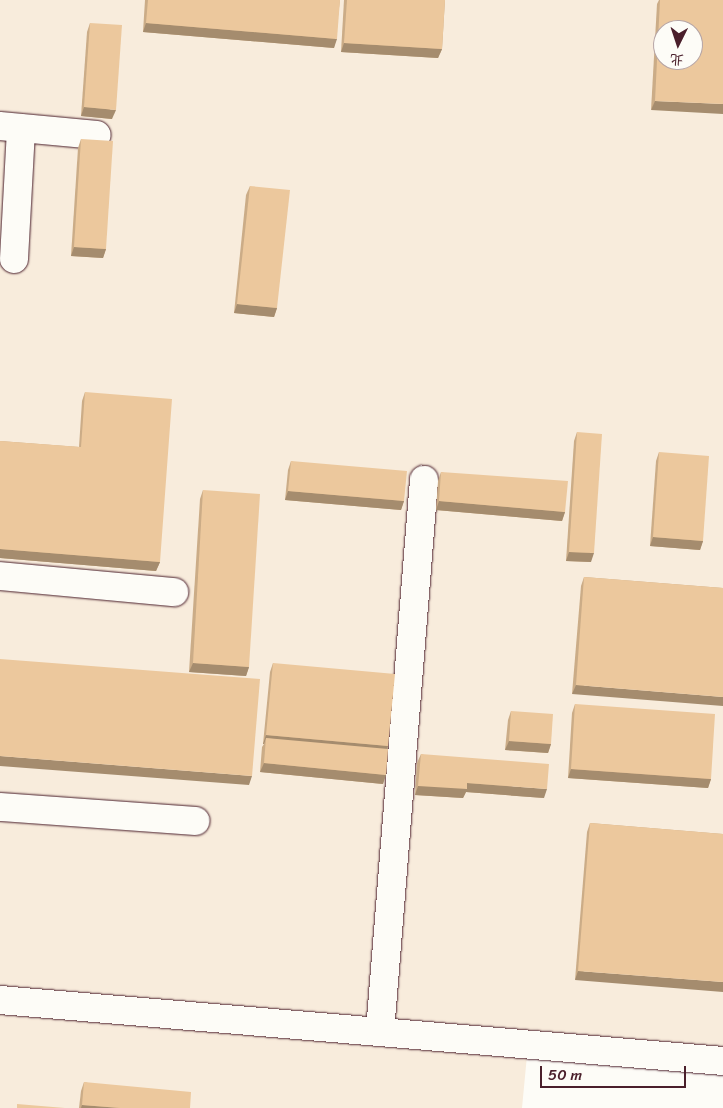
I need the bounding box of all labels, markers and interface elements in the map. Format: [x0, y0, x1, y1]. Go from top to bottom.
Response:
north arrow [653, 20, 703, 70]
text: 北 [669, 47, 685, 72]
scale bar [543, 1056, 689, 1088]
text: 50 m [548, 1062, 582, 1088]

